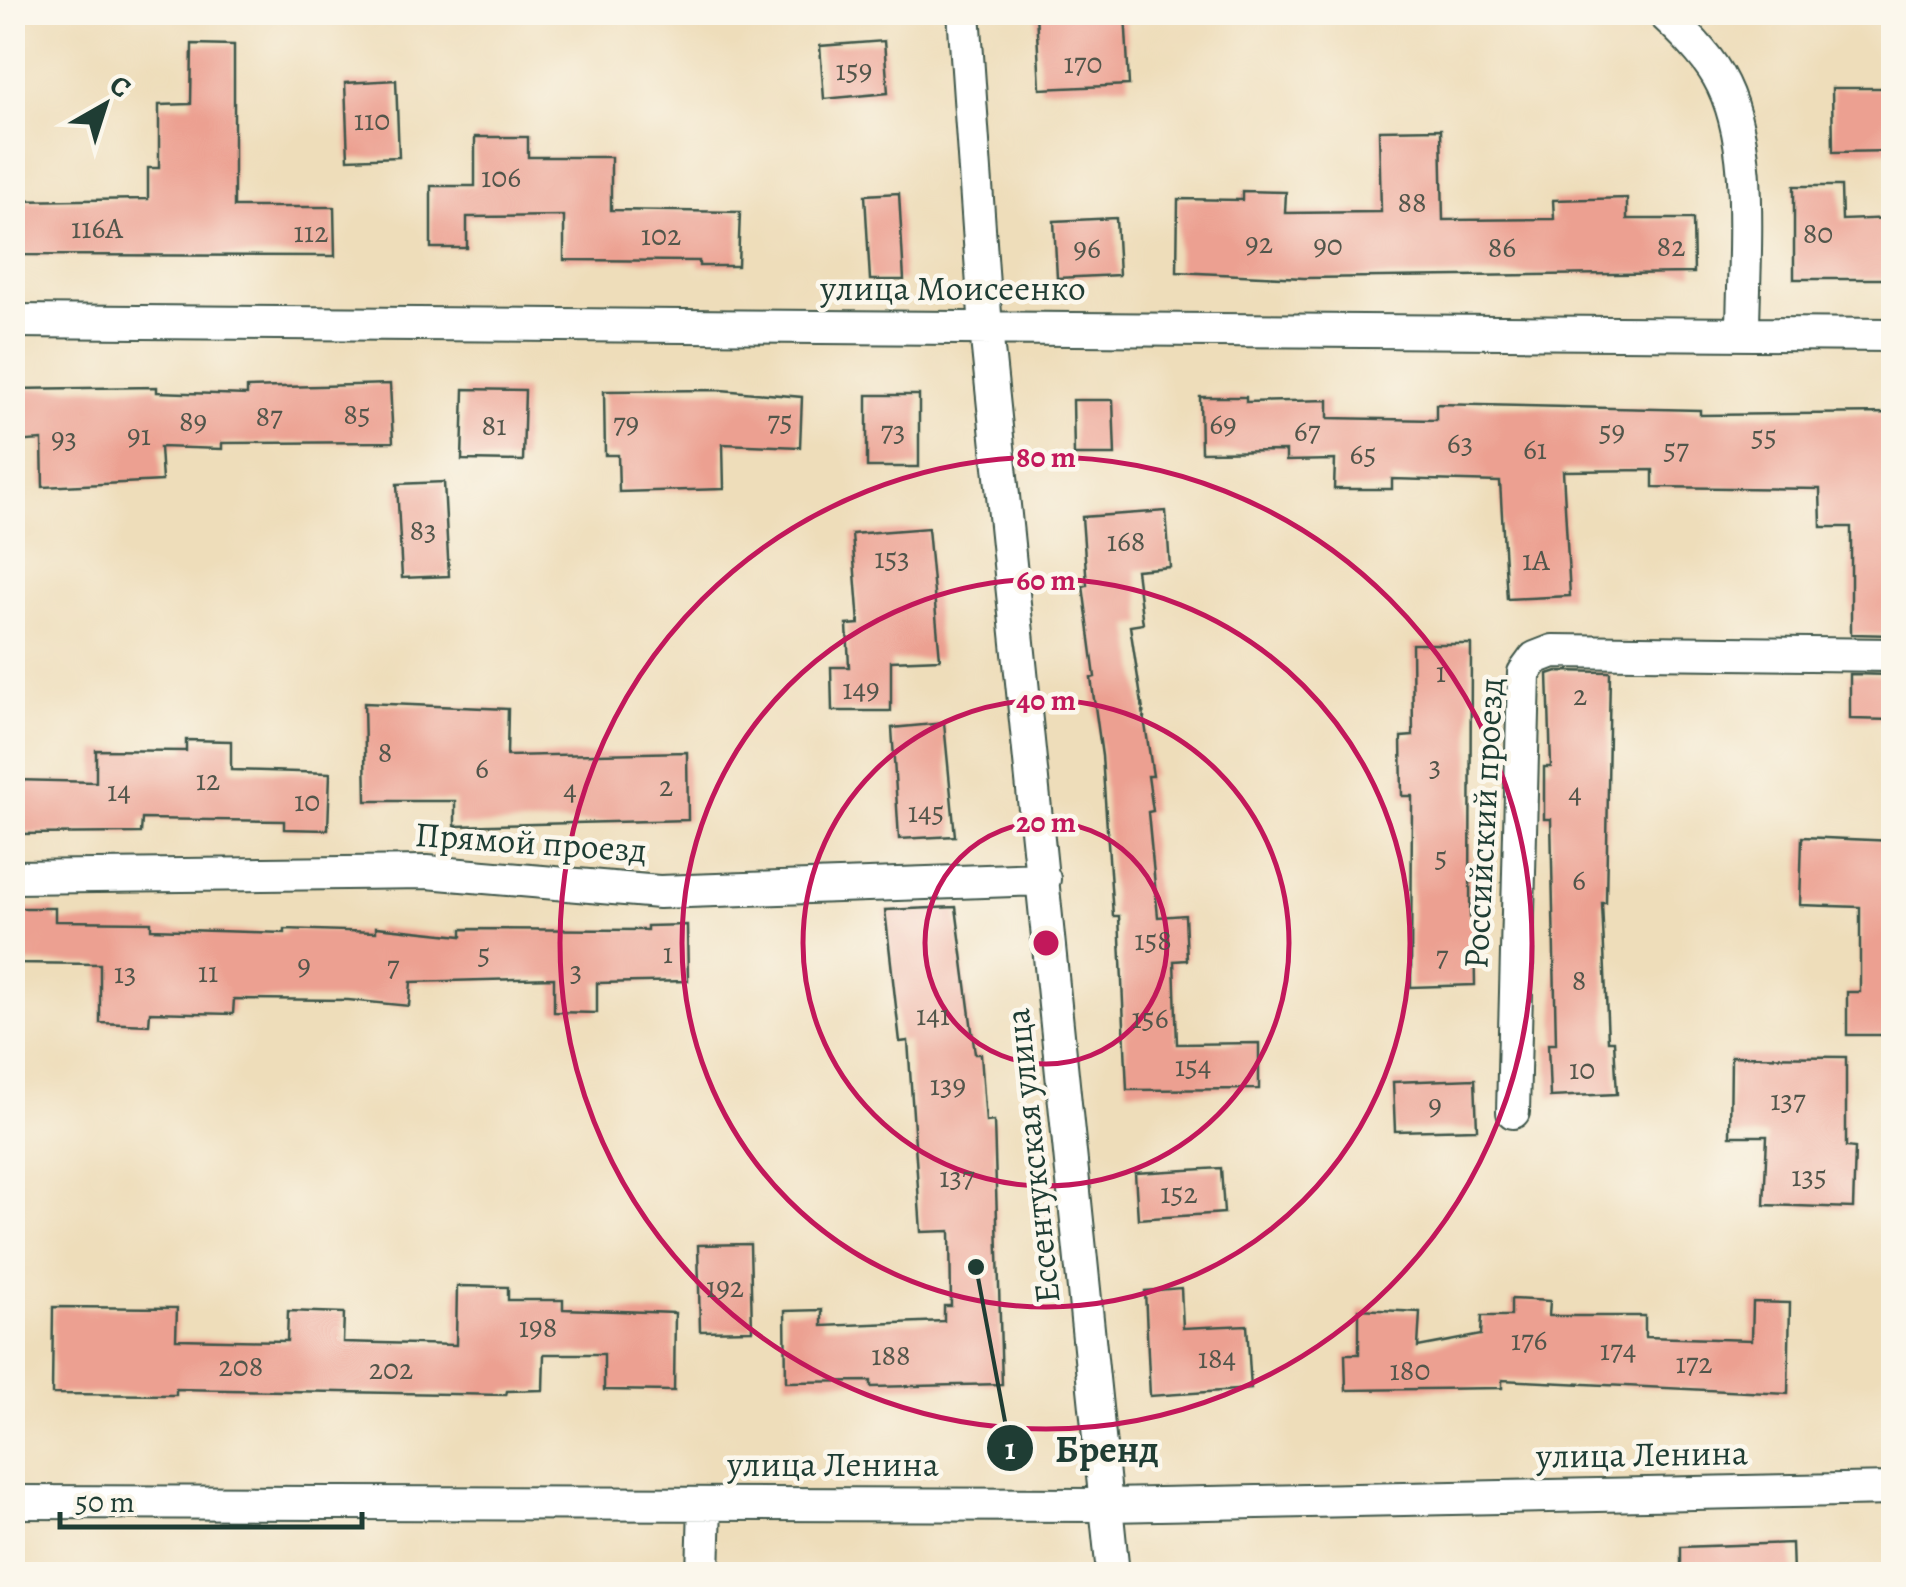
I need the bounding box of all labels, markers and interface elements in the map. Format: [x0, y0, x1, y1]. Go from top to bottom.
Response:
house number: 170 [1064, 43, 1102, 83]
house number: 159 [836, 50, 872, 90]
north arrow [55, 55, 155, 155]
text: С [101, 66, 139, 107]
house number: 110 [354, 100, 390, 140]
house number: 106 [481, 157, 521, 197]
house number: 88 [1397, 182, 1427, 222]
house number: 116А [71, 208, 123, 248]
house number: 112 [294, 212, 328, 252]
house number: 80 [1803, 213, 1833, 253]
house number: 102 [641, 215, 681, 255]
house number: 92 [1245, 223, 1273, 263]
house number: 90 [1313, 225, 1343, 265]
house number: 82 [1657, 226, 1685, 266]
house number: 86 [1488, 227, 1516, 267]
house number: 96 [1073, 228, 1101, 268]
street label: улица Моисеенко [819, 264, 1086, 312]
house number: 85 [343, 394, 371, 434]
house number: 87 [255, 396, 283, 436]
house number: 89 [179, 401, 207, 441]
house number: 75 [767, 401, 793, 441]
house number: 79 [613, 403, 639, 443]
house number: 69 [1209, 404, 1237, 444]
house number: 81 [482, 405, 506, 445]
house number: 73 [880, 411, 906, 451]
house number: 67 [1294, 411, 1321, 451]
house number: 59 [1599, 411, 1625, 451]
house number: 91 [127, 415, 151, 455]
house number: 55 [1751, 416, 1777, 456]
house number: 93 [51, 418, 77, 458]
house number: 63 [1447, 423, 1473, 463]
house number: 61 [1523, 429, 1547, 469]
house number: 57 [1663, 429, 1689, 469]
house number: 65 [1350, 434, 1376, 474]
text: 80 m [1016, 437, 1076, 477]
house number: 83 [409, 510, 437, 550]
house number: 168 [1107, 521, 1145, 561]
house number: 153 [874, 538, 910, 578]
house number: 1А [1522, 540, 1550, 580]
text: 60 m [1016, 560, 1076, 600]
house number: 1 [1436, 652, 1446, 692]
house number: 149 [842, 669, 880, 709]
house number: 2 [1573, 675, 1587, 715]
street label: Российский проезд [1451, 676, 1515, 970]
text: 40 m [1016, 680, 1076, 720]
house number: 8 [378, 732, 392, 772]
house number: 3 [1429, 746, 1441, 786]
house number: 6 [475, 748, 489, 788]
house number: 12 [196, 760, 220, 800]
house number: 2 [659, 766, 673, 806]
house number: 4 [563, 770, 577, 810]
house number: 14 [107, 771, 131, 811]
house number: 4 [1568, 773, 1582, 813]
house number: 10 [294, 781, 320, 821]
house number: 145 [908, 792, 944, 832]
text: 20 m [1016, 802, 1076, 842]
street label: Прямой проезд [413, 810, 649, 874]
house number: 5 [1435, 837, 1447, 877]
house number: 6 [1572, 860, 1586, 900]
house number: 158 [1134, 920, 1172, 960]
centre of rings [1028, 925, 1064, 961]
house number: 1 [663, 933, 673, 973]
house number: 5 [478, 934, 490, 974]
house number: 7 [1436, 936, 1449, 976]
house number: 9 [297, 945, 311, 985]
house number: 7 [387, 946, 400, 986]
house number: 3 [570, 951, 582, 991]
house number: 11 [198, 952, 218, 992]
house number: 13 [114, 953, 136, 993]
house number: 8 [1572, 960, 1586, 1000]
house number: 141 [916, 995, 950, 1035]
house number: 156 [1131, 998, 1169, 1038]
street label: Ессентукская улица [993, 1006, 1071, 1306]
house number: 154 [1175, 1046, 1211, 1086]
house number: 10 [1569, 1049, 1595, 1089]
house number: 139 [930, 1065, 966, 1105]
house number: 137 [1770, 1080, 1806, 1120]
house number: 9 [1428, 1085, 1442, 1125]
house number: 135 [1791, 1156, 1827, 1196]
house number: 137 [939, 1157, 975, 1197]
house number: 152 [1160, 1173, 1198, 1213]
house number: 192 [706, 1267, 744, 1307]
house number: 198 [519, 1307, 557, 1347]
house number: 176 [1511, 1320, 1547, 1360]
house number: 174 [1600, 1330, 1636, 1370]
house number: 188 [871, 1335, 911, 1375]
house number: 184 [1198, 1338, 1236, 1378]
house number: 172 [1675, 1343, 1713, 1383]
house number: 208 [219, 1346, 263, 1386]
house number: 202 [369, 1349, 413, 1389]
house number: 180 [1390, 1350, 1430, 1390]
callout: Бренд [985, 1414, 1179, 1482]
text: Бренд [1055, 1423, 1159, 1475]
street label: улица Ленина [1535, 1428, 1748, 1480]
text: 1 [1005, 1429, 1016, 1469]
street label: улица Ленина [726, 1440, 939, 1488]
scale bar [60, 1467, 362, 1529]
text: 50 m [75, 1482, 135, 1522]

